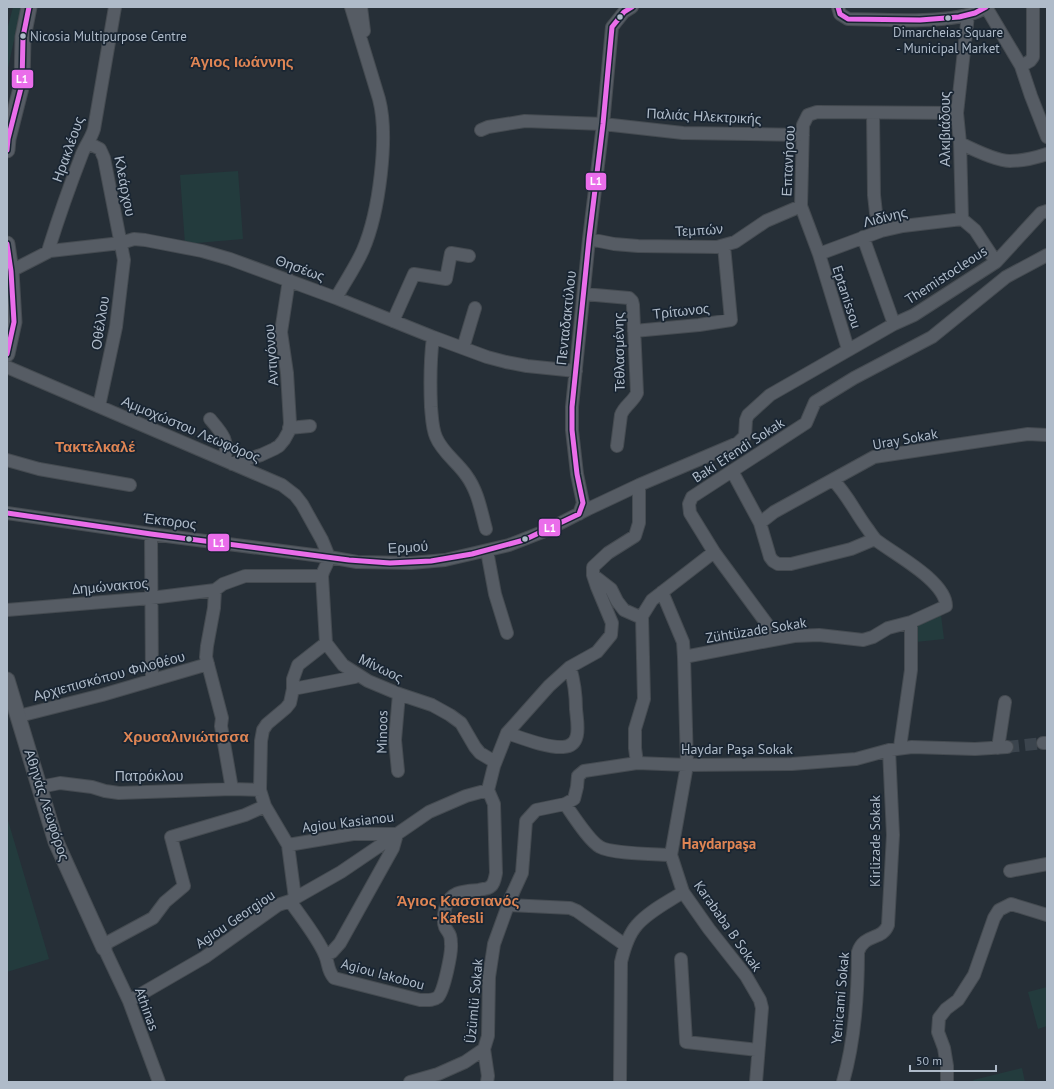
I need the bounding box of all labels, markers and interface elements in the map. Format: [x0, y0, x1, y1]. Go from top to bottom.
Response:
unlabelled marker [615, 12, 625, 22]
marker: Dimarcheias Square - Municipal Market [943, 13, 953, 23]
place label: Dimarcheias Square - Municipal Market [893, 24, 1003, 57]
place label: Nicosia Multipurpose Centre [30, 28, 187, 45]
marker: Nicosia Multipurpose Centre [18, 31, 28, 41]
district label: Άγιος Ιωάννης [190, 52, 294, 71]
line badge: L1 [11, 69, 34, 89]
text: L1 [16, 72, 28, 86]
street label: Αλκιβιάδους [936, 91, 954, 167]
street label: Παλιάς Ηλεκτρικής [646, 104, 762, 128]
street label: Ηρακλέους [48, 113, 88, 184]
street label: Επτανήσου [777, 125, 799, 197]
street label: Κλεάρχου [110, 154, 140, 218]
line badge: L1 [585, 172, 607, 191]
text: L1 [590, 174, 602, 188]
street label: Λιδίνης [861, 203, 909, 231]
street label: Τεμπών [674, 220, 724, 240]
street label: Themistocleous [902, 242, 990, 308]
street label: Θησέως [273, 251, 327, 285]
street label: Eptanissou [828, 263, 866, 331]
street label: Πενταδακτύλου [552, 270, 580, 366]
street label: Οθέλλου [87, 295, 113, 351]
street label: Τρίτωνος [652, 299, 711, 323]
street label: Τεθλασμένης [609, 312, 629, 392]
street label: Αντιγόνου [260, 323, 282, 387]
street label: Αμμοχώστου Λεωφόρος [119, 392, 263, 467]
street label: Baki Efendi Sokak [689, 413, 788, 486]
street label: Uray Sokak [871, 424, 939, 454]
district label: Τακτελκαλέ [55, 437, 135, 456]
street label: Έκτορος [141, 509, 198, 533]
line badge: L1 [538, 518, 561, 537]
text: L1 [544, 521, 556, 535]
line badge: L1 [207, 533, 230, 552]
unlabelled marker [184, 534, 194, 544]
unlabelled marker [520, 534, 530, 544]
text: L1 [213, 536, 225, 550]
street label: Ερμού [387, 537, 429, 557]
street label: Δημώνακτος [71, 574, 149, 598]
street label: Zühtüzade Sokak [704, 613, 808, 647]
street label: Αρχιεπισκόπου Φιλοθέου [31, 647, 187, 705]
street label: Μίνωος [356, 650, 406, 687]
street label: Minoos [373, 710, 391, 754]
district label: Χρυσαλινιώτισσα [123, 727, 249, 746]
street label: Haydar Paşa Sokak [681, 740, 793, 758]
street label: Αθηνάς Λεωφόρος [20, 747, 74, 863]
street label: Πατρόκλου [115, 767, 183, 785]
street label: Kirlizade Sokak [866, 795, 884, 887]
street label: Agiou Kasianou [301, 807, 395, 837]
district label: Haydarpaşa [682, 834, 756, 853]
street label: Karababa B Sokak [690, 877, 766, 975]
street label: Agiou Georgiou [192, 886, 278, 952]
district label: Άγιος Κασσιανός - Kafesli [397, 891, 519, 927]
street label: Yenicami Sokak [827, 951, 853, 1045]
street label: Agiou Iakobou [339, 954, 427, 994]
street label: Üzümlü Sokak [461, 958, 487, 1044]
street label: Athinas [131, 985, 163, 1033]
scale bar [910, 1047, 996, 1073]
text: 50 m [916, 1053, 942, 1068]

